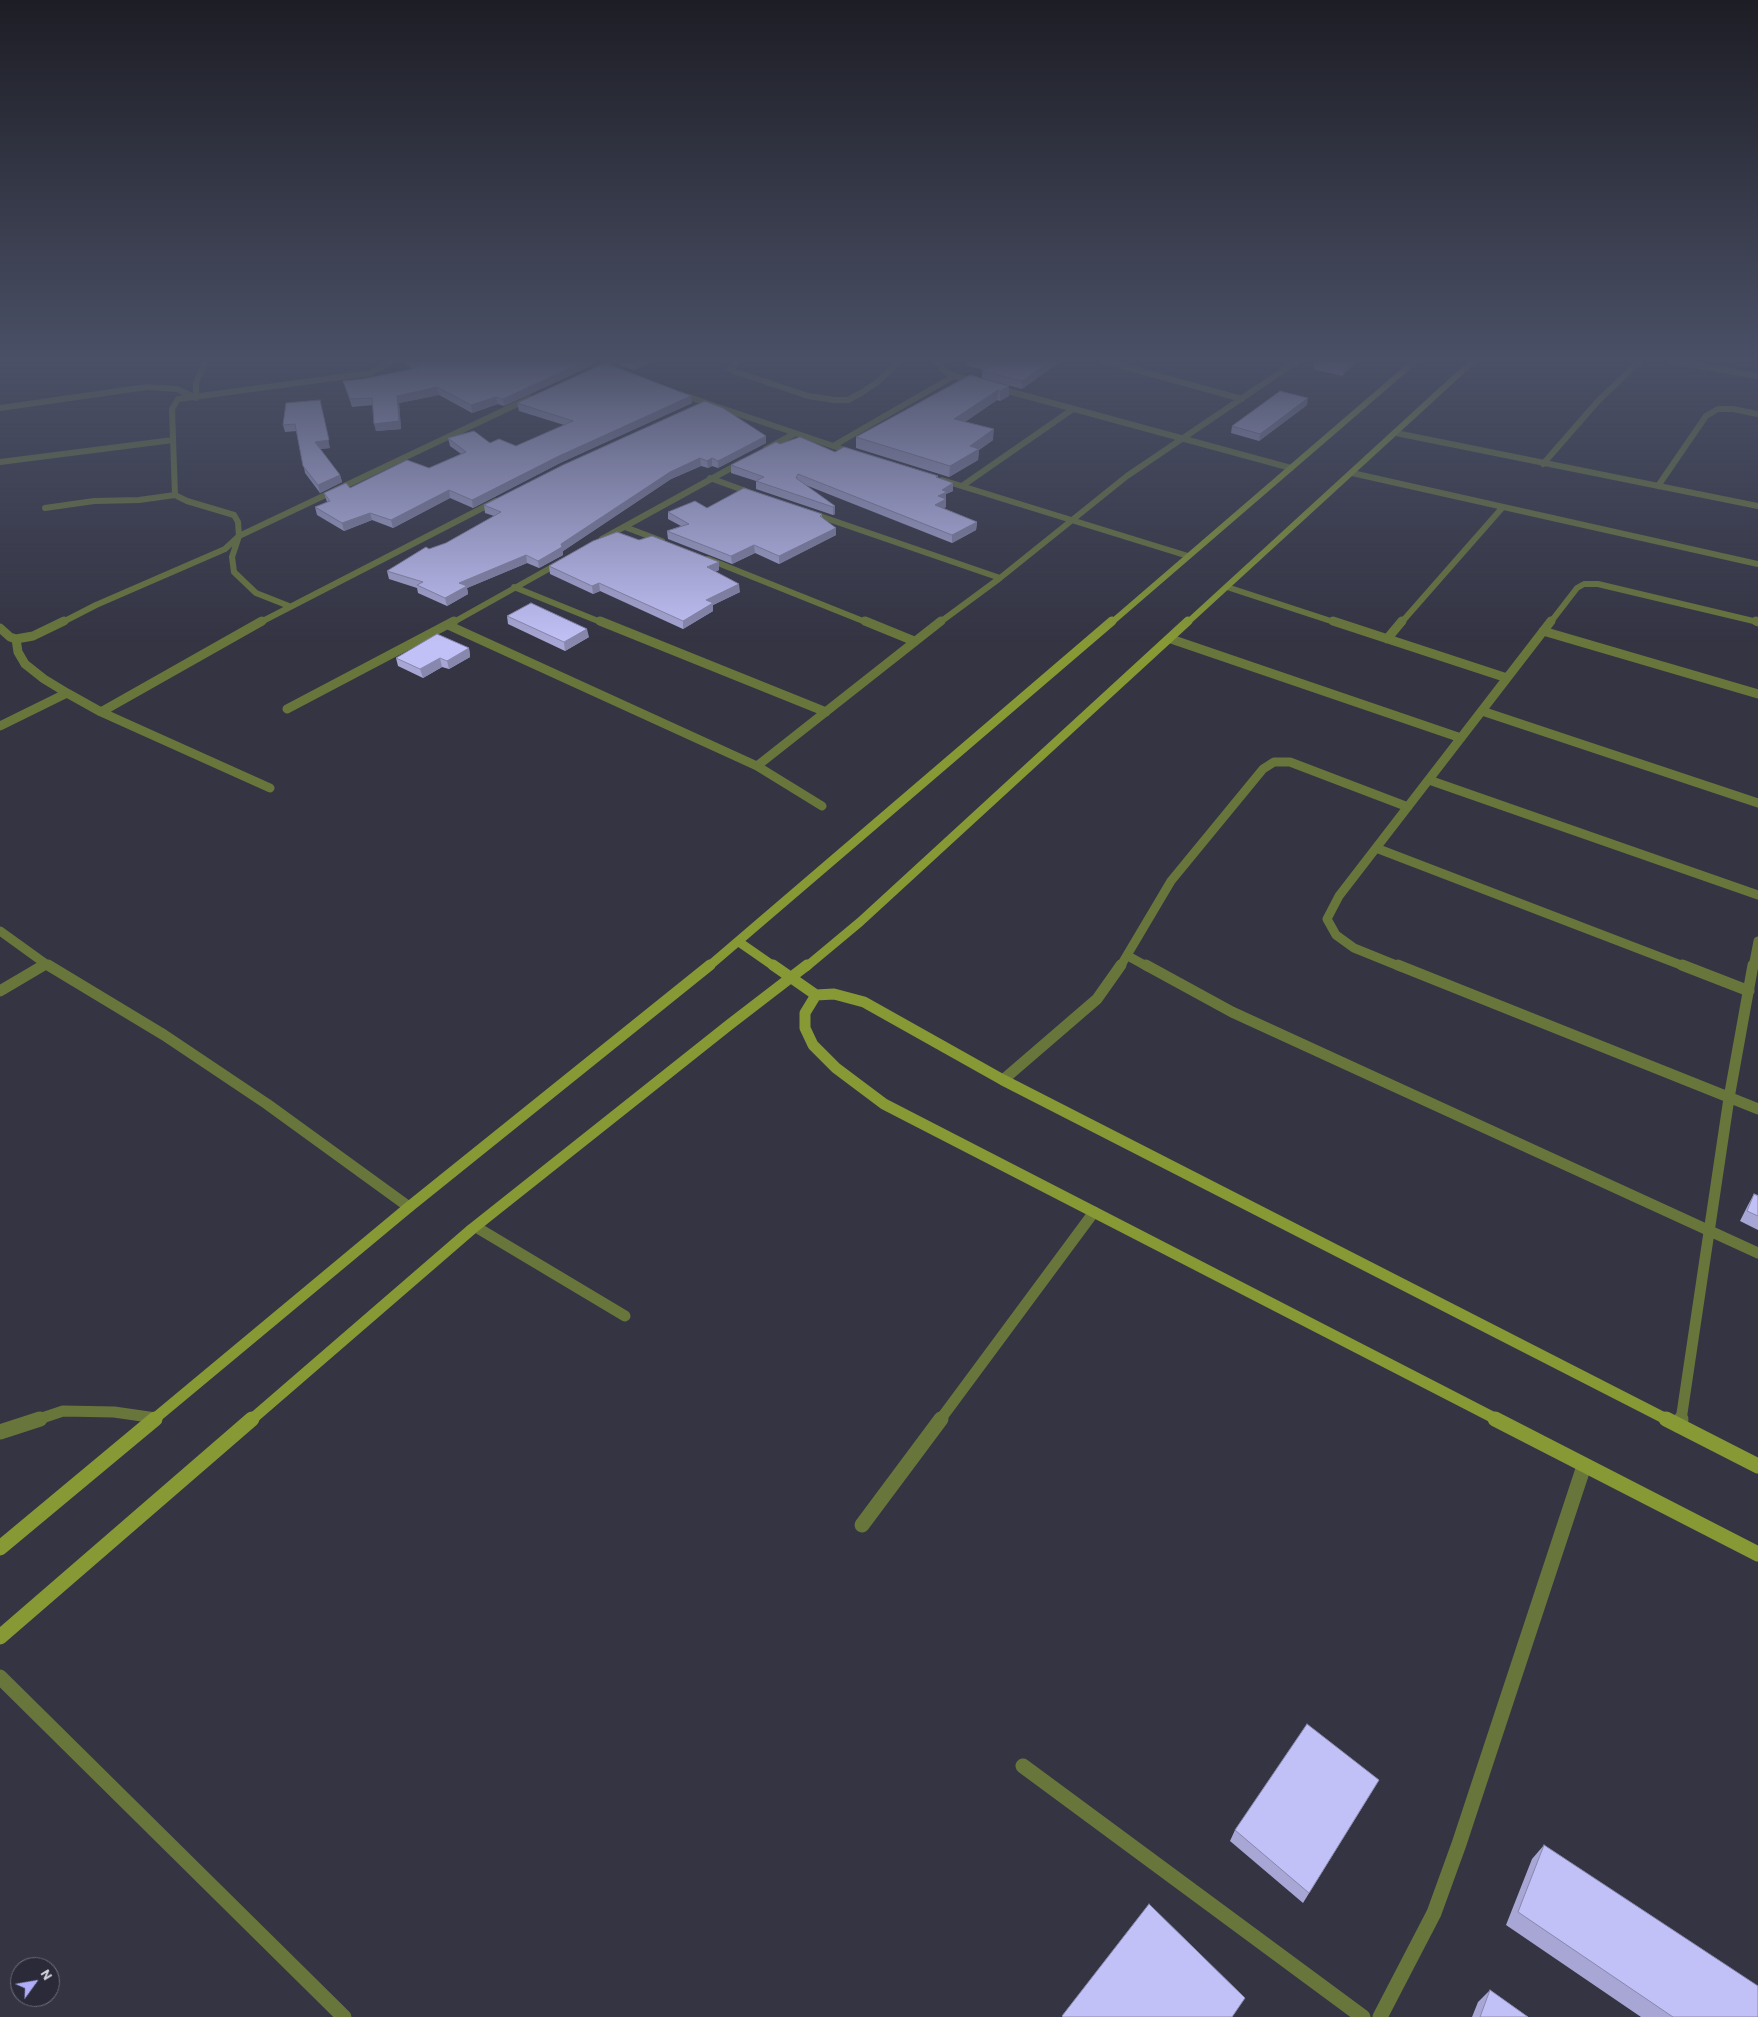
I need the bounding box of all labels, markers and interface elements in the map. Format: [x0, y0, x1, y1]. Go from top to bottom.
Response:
north arrow [10, 1957, 60, 2007]
text: N [38, 1966, 57, 1983]

